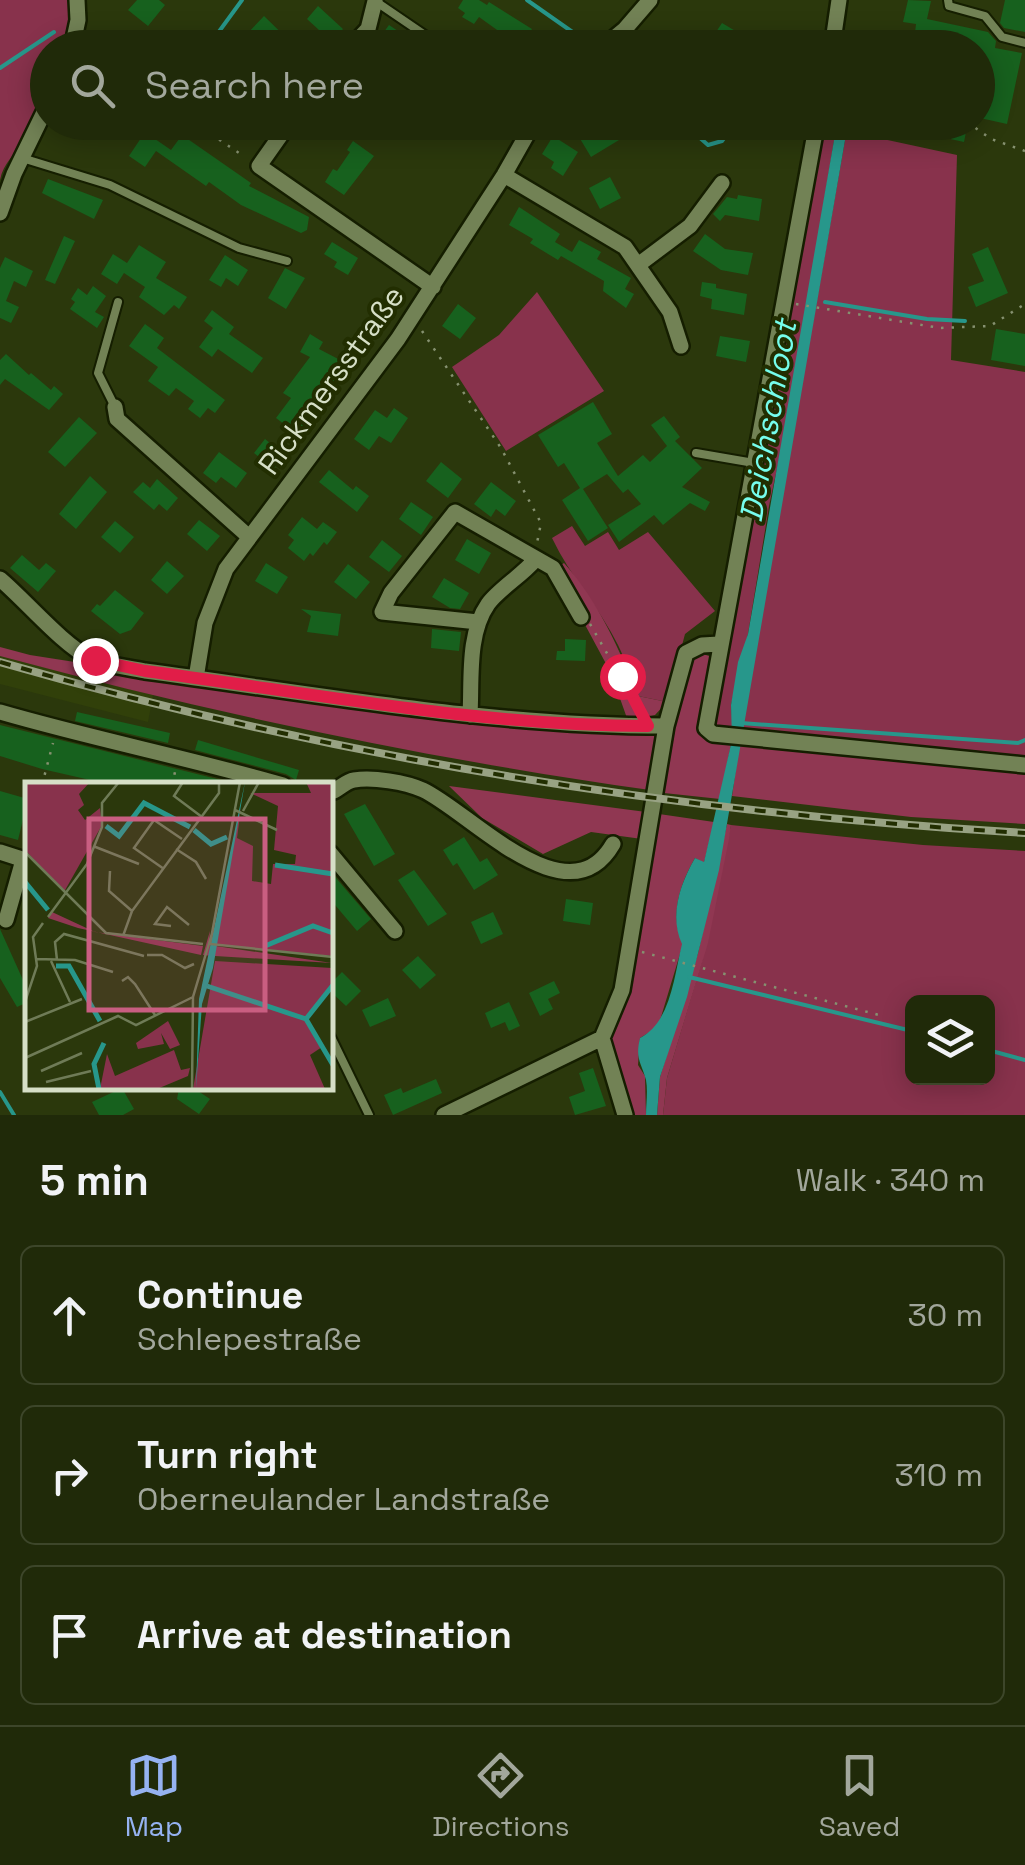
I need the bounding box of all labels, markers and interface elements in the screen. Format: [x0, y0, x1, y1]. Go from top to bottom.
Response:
search box [30, 30, 995, 140]
icon: search [65, 58, 120, 113]
text: Search here [145, 61, 364, 109]
street label: Rickmersstraße [249, 278, 413, 482]
water label: Deichschloot [731, 314, 806, 525]
route end [73, 638, 119, 684]
route start [600, 654, 646, 700]
inset map [25, 782, 332, 1090]
map controls [905, 995, 995, 1085]
button: layers [905, 995, 995, 1085]
text: 5 min [40, 1154, 149, 1207]
text: Walk · 340 m [796, 1160, 985, 1200]
text: Continue [137, 1271, 303, 1319]
icon: ahead [42, 1288, 97, 1343]
text: 30 m [907, 1295, 983, 1335]
text: Schlepestraße [137, 1319, 362, 1359]
text: Turn right [137, 1431, 318, 1479]
icon: right [42, 1448, 97, 1503]
text: 310 m [895, 1455, 983, 1495]
text: Oberneulander Landstraße [137, 1479, 550, 1519]
icon: arrive [42, 1608, 97, 1663]
text: Arrive at destination [137, 1611, 512, 1659]
tab: Map [125, 1748, 183, 1844]
tab: Directions [432, 1748, 569, 1844]
tab: Saved [819, 1748, 900, 1844]

